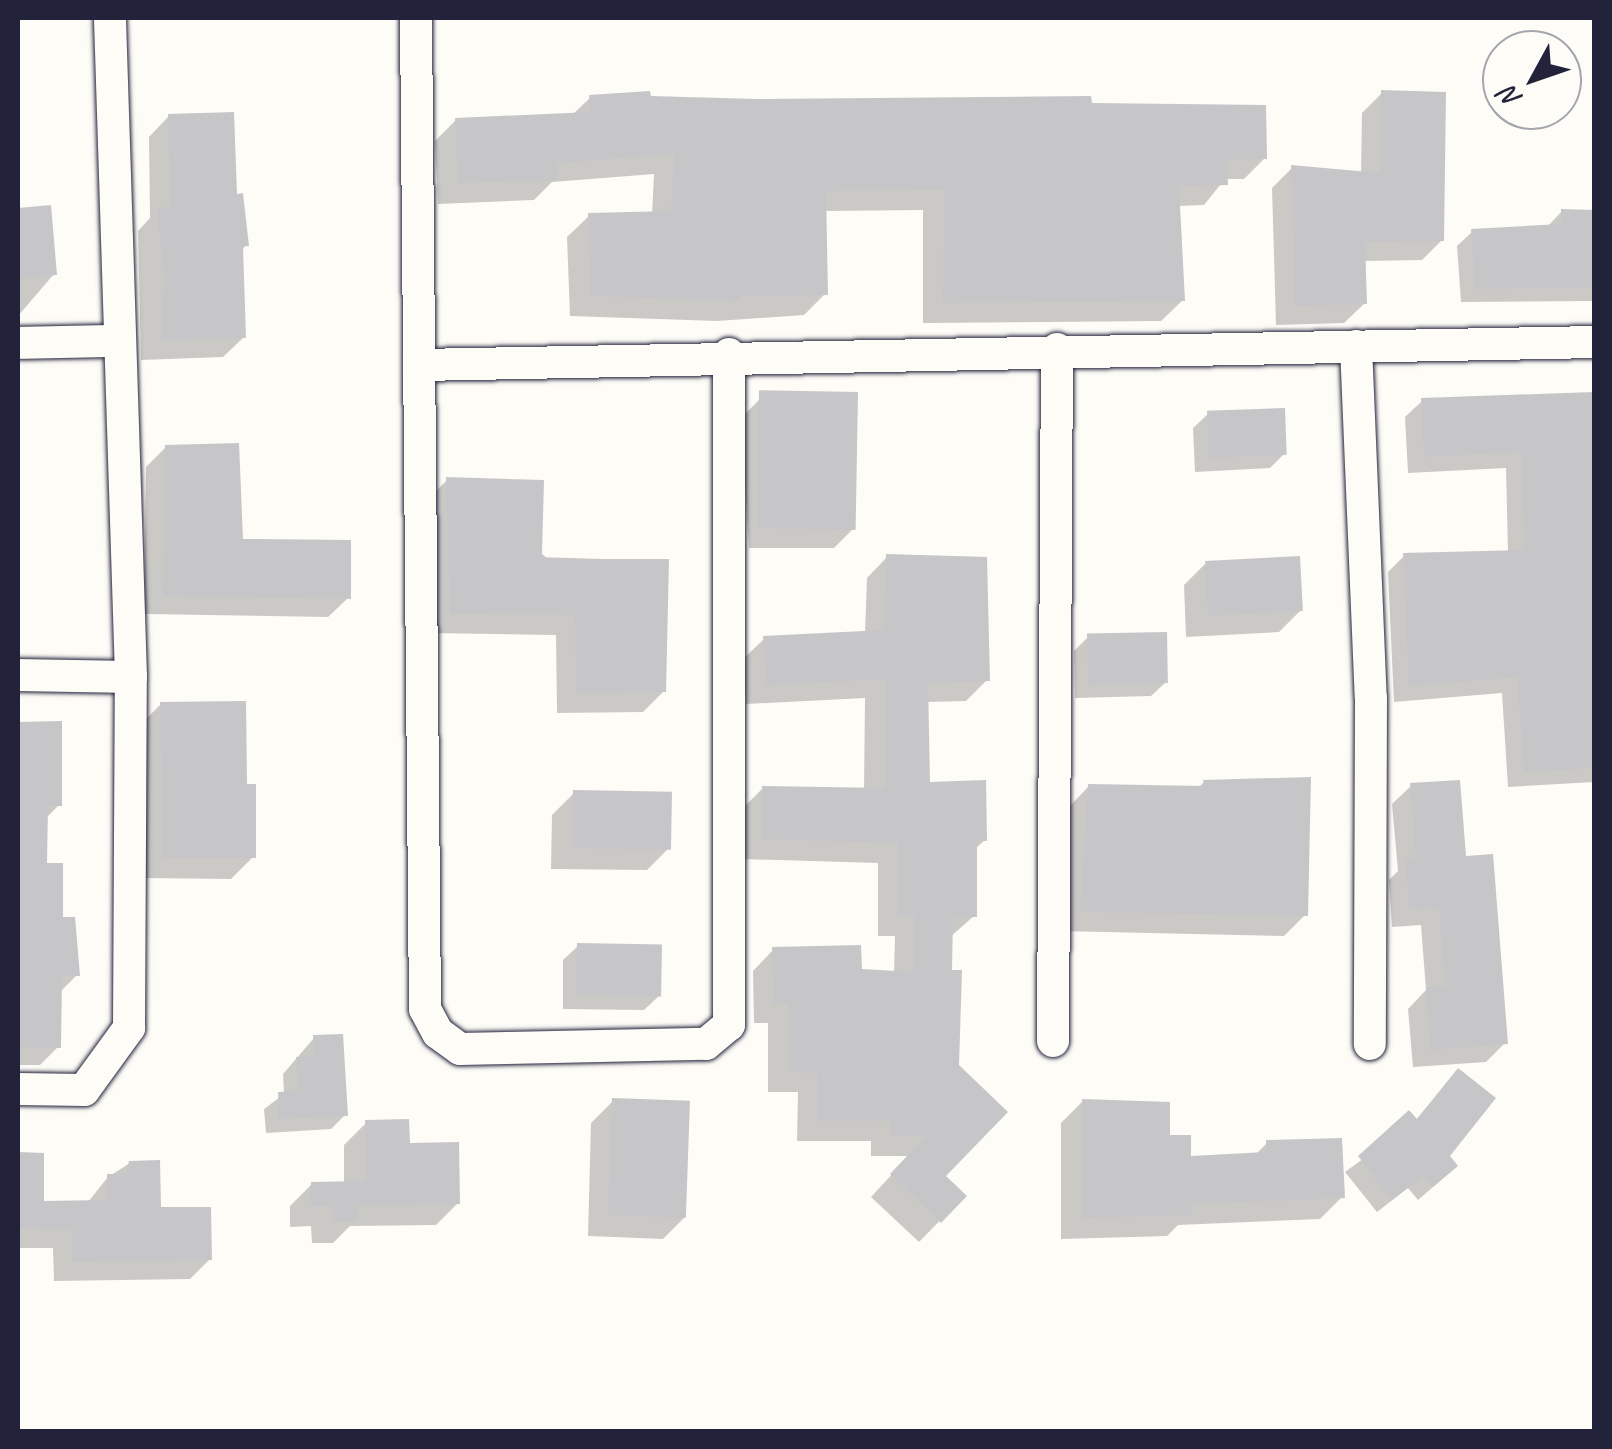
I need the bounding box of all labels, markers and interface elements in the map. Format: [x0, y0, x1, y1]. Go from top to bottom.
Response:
north arrow [1482, 30, 1582, 130]
text: N [1491, 80, 1529, 116]

